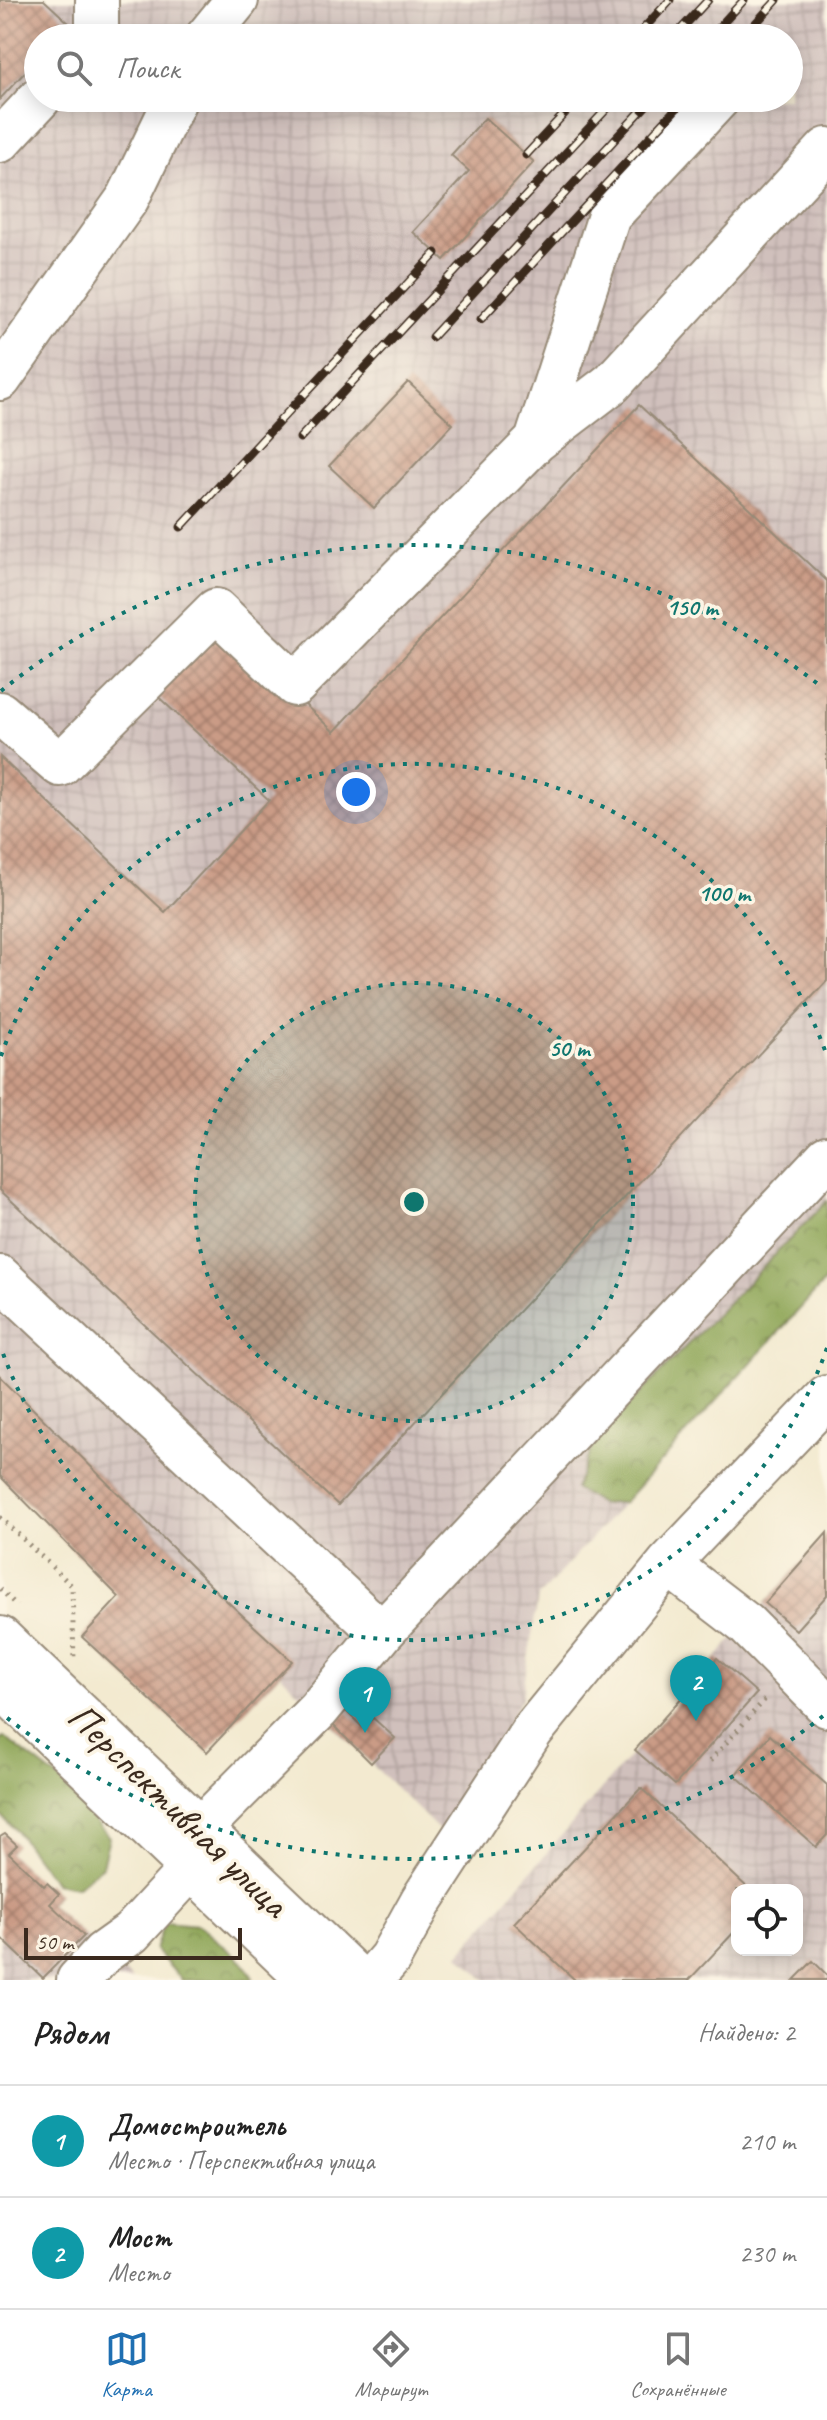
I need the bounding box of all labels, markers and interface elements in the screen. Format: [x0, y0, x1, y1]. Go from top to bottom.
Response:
search box [24, 24, 803, 112]
icon: search [52, 46, 96, 90]
text: Поиск [116, 49, 179, 87]
text: 150 m [666, 592, 720, 622]
your location [336, 772, 376, 812]
text: 100 m [698, 878, 752, 908]
text: 50 m [549, 1033, 592, 1063]
centre of rings [400, 1188, 428, 1216]
pin: 2 [670, 1655, 722, 1721]
pin: 1 [339, 1667, 391, 1733]
street label: Перспективная улица [57, 1692, 302, 1930]
map controls [731, 1884, 803, 1956]
button: locate [731, 1884, 803, 1956]
scale bar [24, 1924, 242, 1960]
text: 50 m [36, 1928, 73, 1956]
text: Рядом [32, 2011, 108, 2054]
text: Найдено: 2 [698, 2016, 795, 2049]
text: Домостроитель [108, 2106, 285, 2144]
text: 1 [52, 2125, 64, 2158]
text: 210 m [739, 2125, 795, 2158]
text: Место · Перспективная улица [108, 2144, 374, 2177]
text: Мост [108, 2218, 171, 2256]
text: 2 [52, 2237, 64, 2270]
text: 230 m [739, 2237, 795, 2270]
text: Место [108, 2256, 170, 2289]
tab: Карта [101, 2327, 152, 2403]
tab: Маршрут [355, 2327, 427, 2403]
tab: Сохранённые [630, 2327, 726, 2403]

